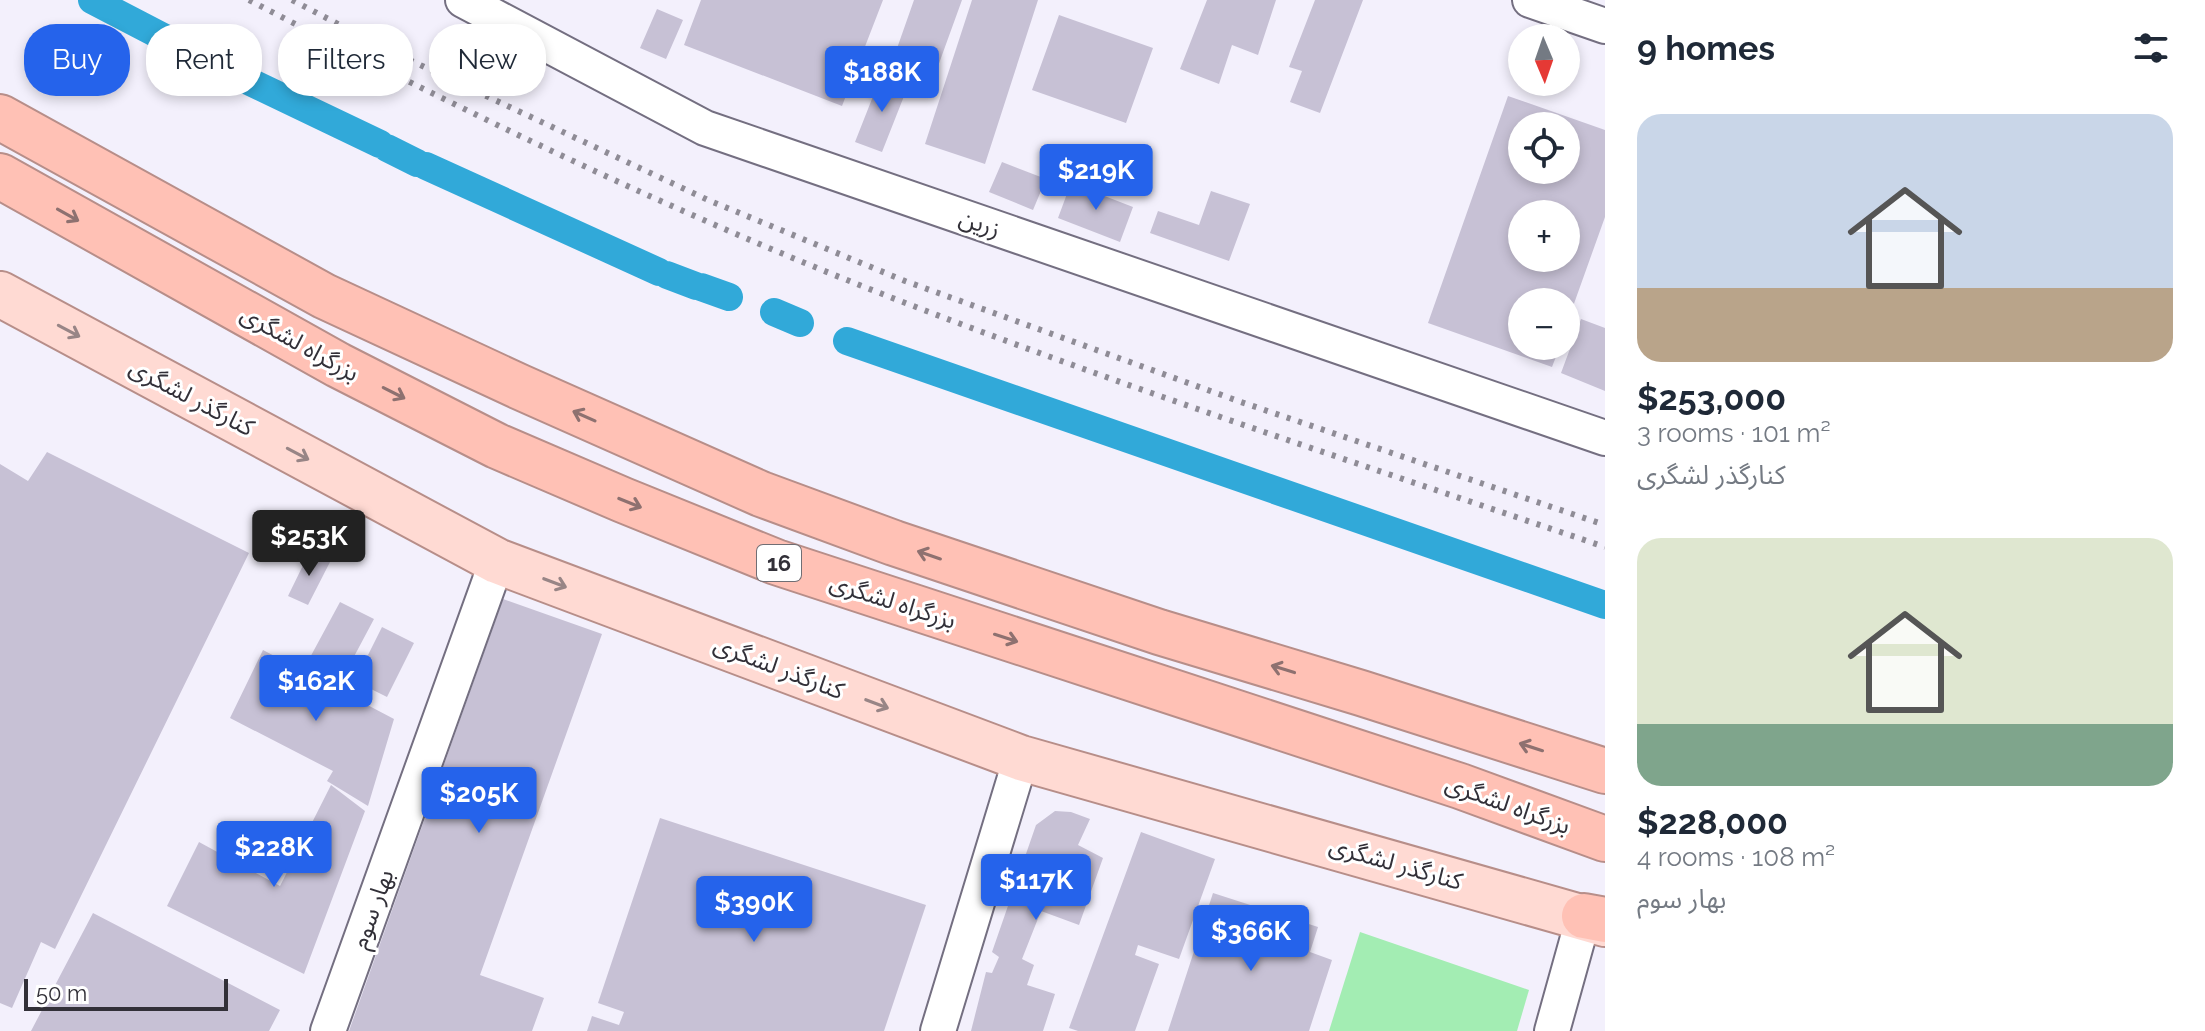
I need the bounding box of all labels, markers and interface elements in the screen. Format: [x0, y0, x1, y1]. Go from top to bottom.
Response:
chip: Buy [24, 24, 130, 96]
chip: Rent [146, 24, 262, 96]
chip: Filters [278, 24, 413, 96]
chip: New [429, 24, 546, 96]
north arrow [1508, 24, 1580, 96]
map controls [1508, 24, 1580, 360]
icon: filters [2129, 26, 2173, 70]
text: 9 homes [1637, 28, 1775, 68]
pin: $188K [826, 46, 938, 114]
text: $188K [843, 57, 921, 87]
button: locate [1508, 112, 1580, 184]
pin: $219K [1040, 144, 1152, 212]
text: $219K [1058, 155, 1134, 185]
icon: home [1833, 166, 1977, 310]
button: + [1508, 200, 1580, 272]
street label: زرین [956, 203, 1004, 243]
one-way arrow [56, 207, 79, 223]
button: − [1508, 288, 1580, 360]
street label: بزرگراه لشگری [236, 299, 364, 387]
one-way arrow [56, 324, 80, 340]
street label: کنارگذر لشگری [125, 352, 260, 443]
text: $253,000 [1637, 378, 1786, 418]
one-way arrow [382, 386, 406, 402]
one-way arrow [572, 407, 597, 422]
text: 3 rooms · 101 m² [1637, 418, 1831, 448]
one-way arrow [285, 447, 309, 463]
text: کنارگذر لشگری [1637, 460, 1786, 490]
one-way arrow [617, 497, 642, 511]
pin: $253K [253, 510, 365, 578]
text: $253K [270, 521, 348, 551]
road number: 16 [757, 545, 801, 581]
one-way arrow [917, 546, 942, 561]
street label: بزرگراه لشگری [826, 567, 960, 635]
one-way arrow [542, 577, 567, 591]
icon: home [1833, 590, 1977, 734]
street label: کنارگذر لشگری [710, 629, 849, 706]
one-way arrow [993, 632, 1018, 646]
pin: $162K [260, 655, 372, 723]
one-way arrow [1270, 661, 1296, 676]
text: $162K [277, 666, 355, 696]
one-way arrow [864, 698, 889, 712]
one-way arrow [1518, 739, 1544, 754]
pin: $205K [423, 767, 535, 835]
street label: بزرگراه لشگری [1442, 768, 1574, 840]
text: $205K [440, 778, 518, 808]
text: $228,000 [1637, 802, 1788, 842]
pin: $228K [218, 821, 330, 889]
street label: کنارگذر لشگری [1326, 830, 1467, 896]
text: $228K [235, 832, 313, 862]
text: 4 rooms · 108 m² [1637, 842, 1835, 872]
pin: $117K [980, 854, 1092, 922]
street label: بهار سوم [344, 865, 403, 954]
text: $117K [999, 865, 1073, 895]
pin: $390K [698, 876, 810, 944]
text: بهار سوم [1637, 884, 1726, 914]
text: $390K [714, 887, 794, 917]
pin: $366K [1195, 905, 1307, 973]
text: $366K [1211, 916, 1291, 946]
scale bar [24, 975, 228, 1011]
text: 50 m [36, 980, 87, 1006]

